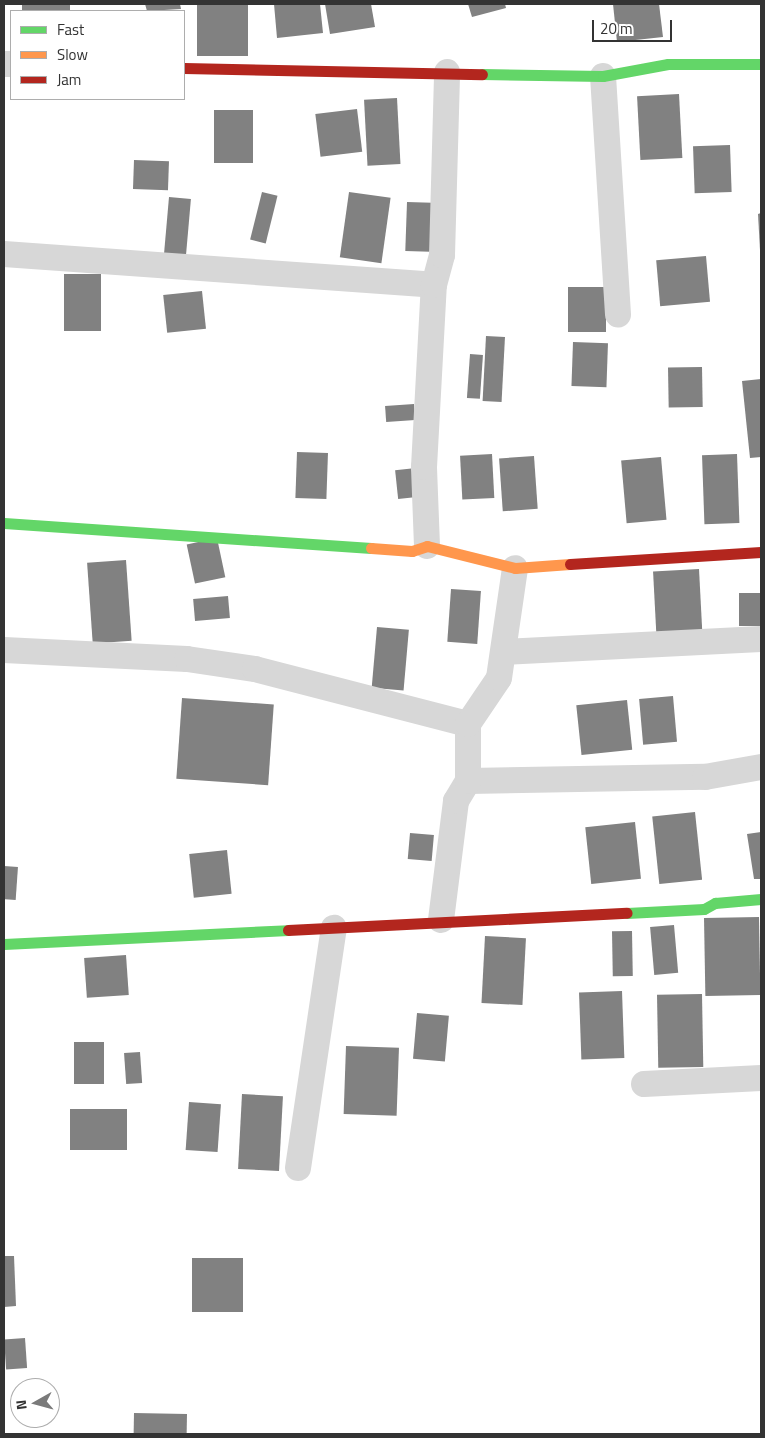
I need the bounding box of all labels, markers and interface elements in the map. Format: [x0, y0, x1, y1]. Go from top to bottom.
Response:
legend [10, 10, 185, 100]
scale bar [595, 10, 675, 42]
text: 20 m [600, 17, 633, 40]
text: Fast [57, 18, 84, 41]
text: Slow [57, 43, 88, 66]
text: Jam [57, 68, 81, 91]
north arrow [10, 1378, 60, 1428]
text: N [10, 1399, 32, 1411]

